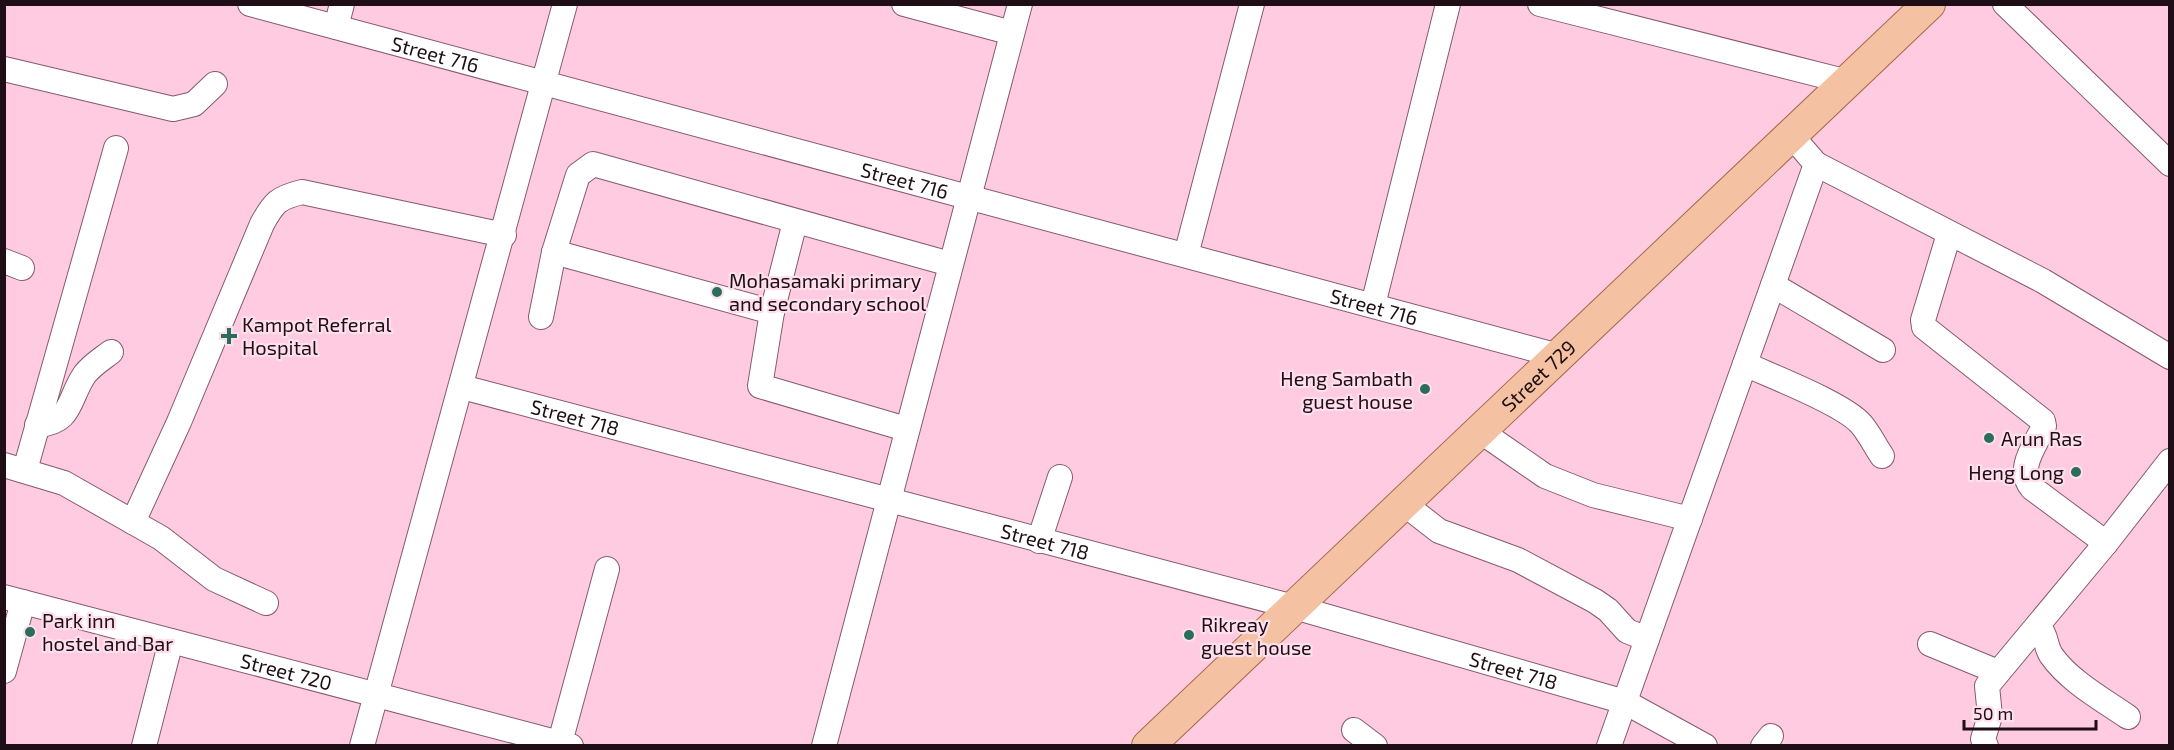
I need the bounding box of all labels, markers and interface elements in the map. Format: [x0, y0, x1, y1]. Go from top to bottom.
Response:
street label: Street 716 [389, 31, 482, 77]
street label: Street 716 [858, 157, 951, 203]
place label: Mohasamaki primary and secondary school [729, 268, 926, 315]
street label: Street 716 [1328, 283, 1421, 330]
marker: Mohasamaki primary and secondary school [710, 285, 724, 299]
place label: Kampot Referral Hospital [242, 312, 392, 359]
marker: Kampot Referral Hospital [220, 327, 238, 345]
street label: Street 729 [1496, 335, 1580, 416]
place label: Heng Sambath guest house [1280, 366, 1413, 413]
marker: Heng Sambath guest house [1418, 382, 1432, 396]
street label: Street 718 [528, 394, 622, 440]
place label: Arun Ras [2001, 426, 2082, 450]
marker: Arun Ras [1982, 431, 1996, 445]
place label: Heng Long [1968, 460, 2064, 484]
marker: Heng Long [2069, 465, 2083, 479]
street label: Street 718 [998, 518, 1092, 564]
place label: Park inn hostel and Bar [42, 608, 173, 655]
place label: Rikreay guest house [1201, 612, 1312, 659]
marker: Park inn hostel and Bar [23, 625, 37, 639]
marker: Rikreay guest house [1182, 628, 1196, 642]
street label: Street 718 [1467, 646, 1560, 694]
street label: Street 720 [238, 648, 335, 695]
scale bar [1964, 693, 2096, 731]
text: 50 m [1973, 702, 2013, 724]

